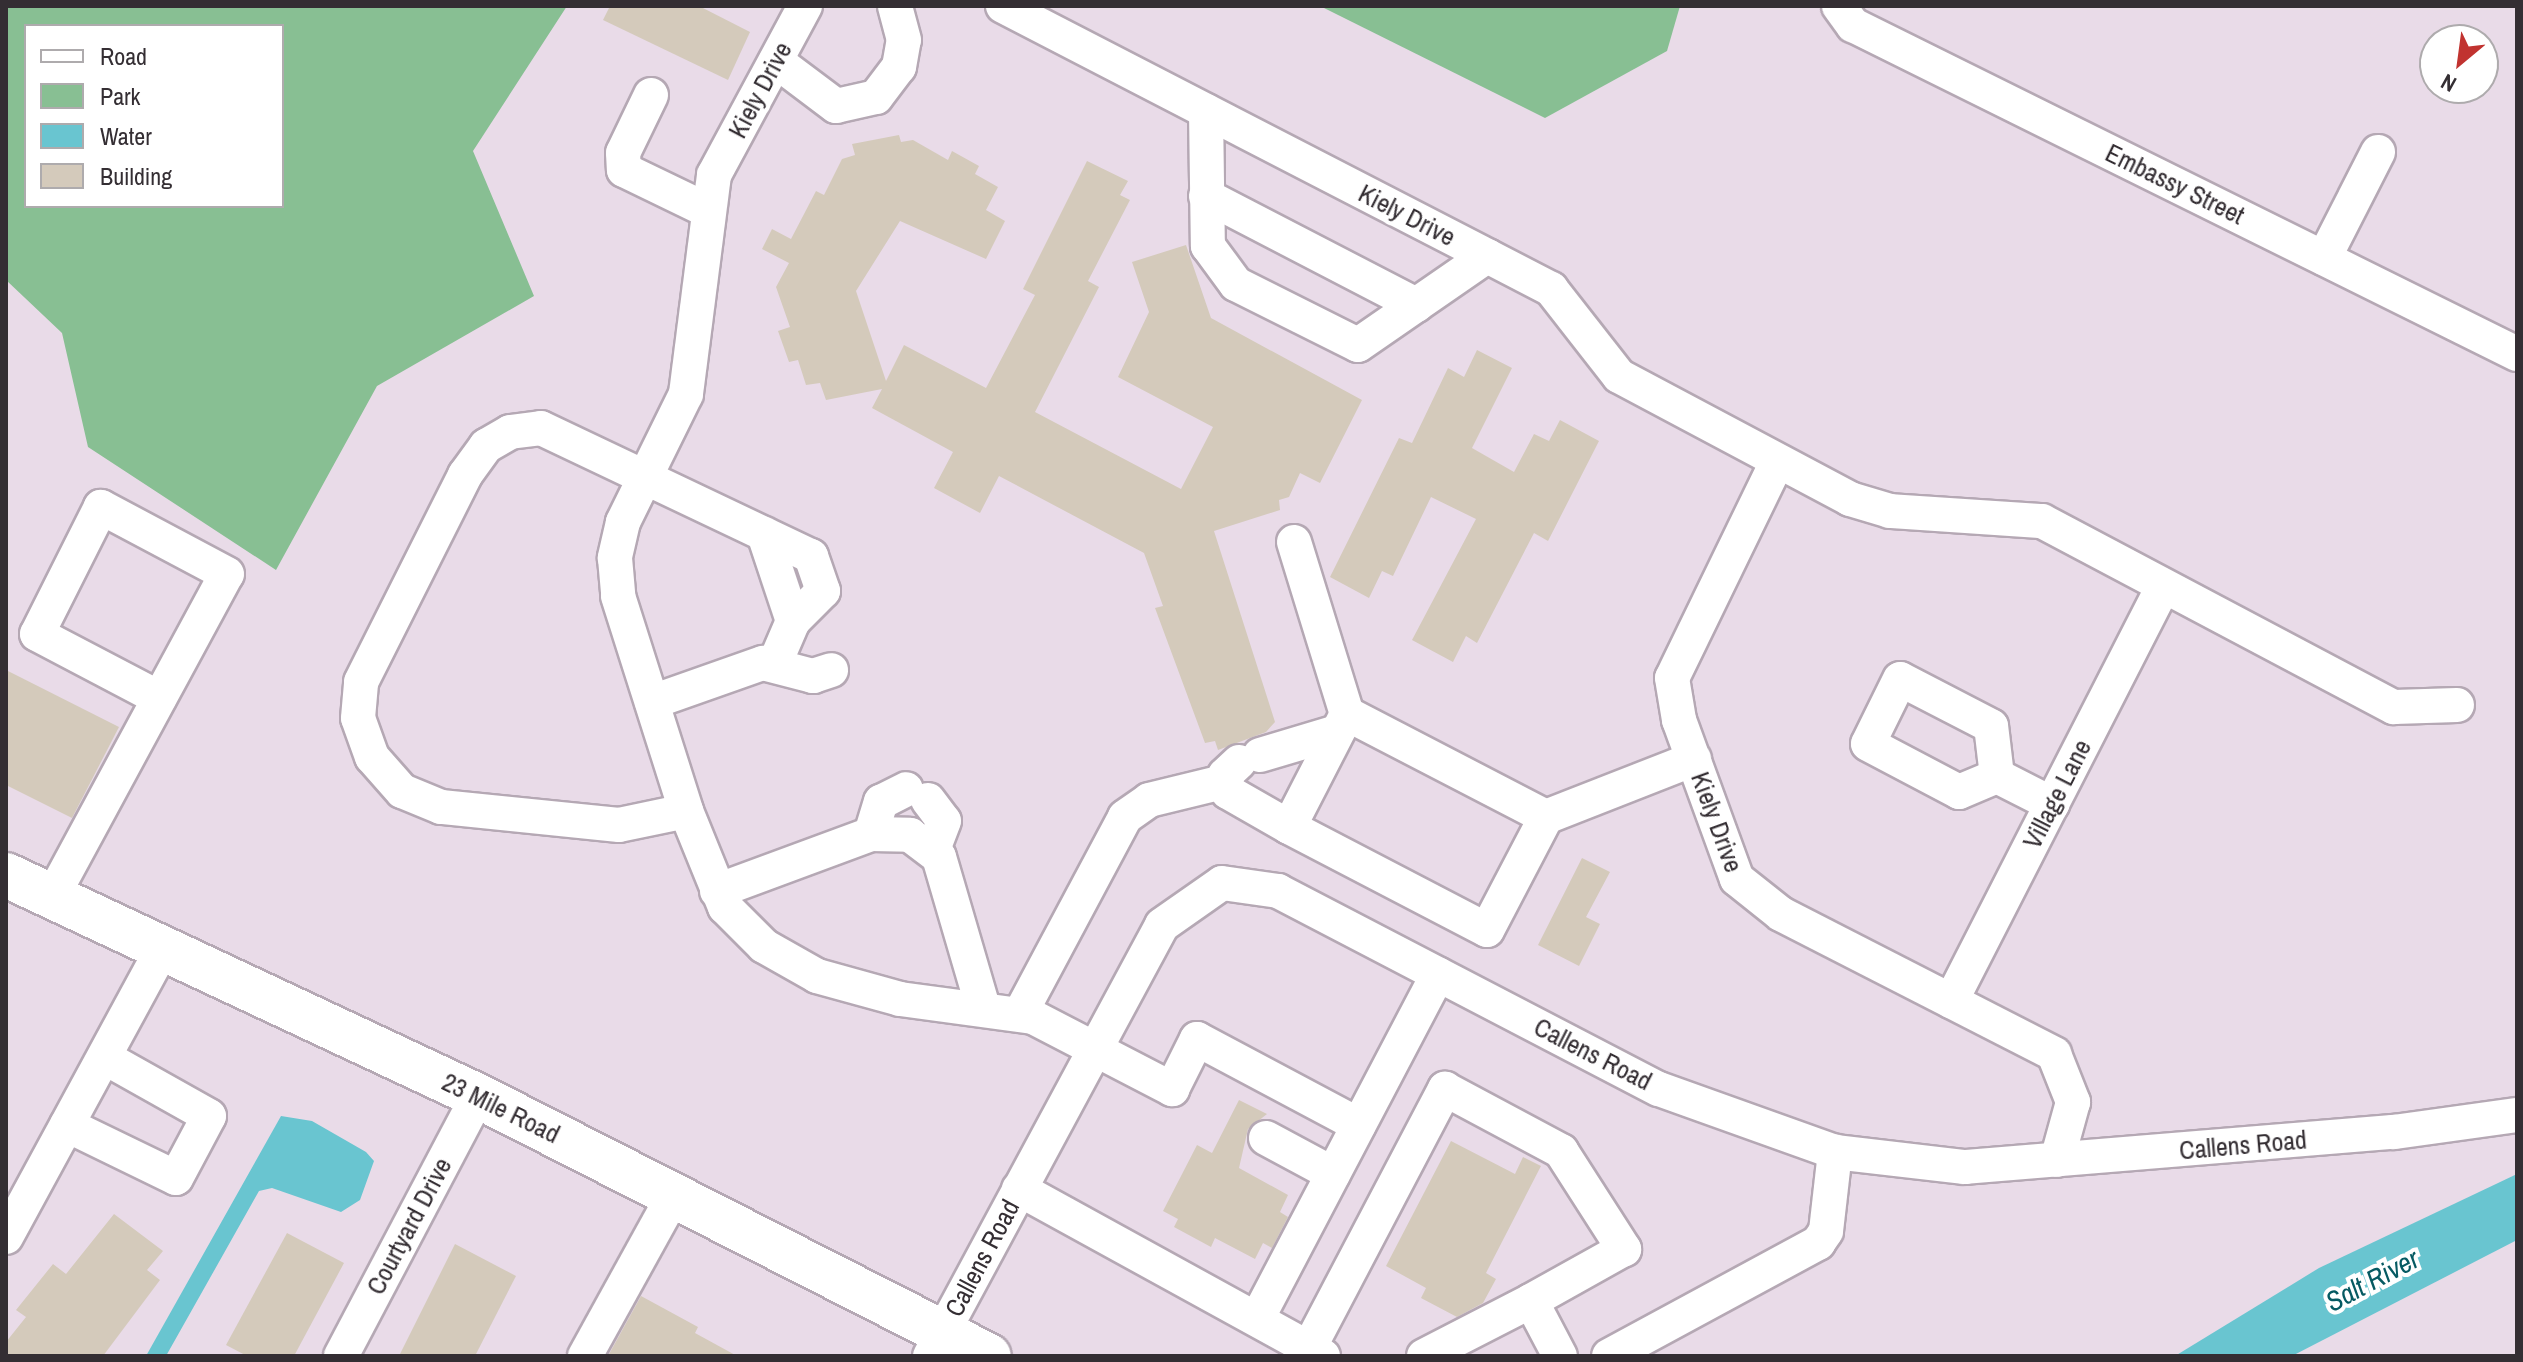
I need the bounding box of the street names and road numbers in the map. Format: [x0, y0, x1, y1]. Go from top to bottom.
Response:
street label: Kiely Drive [722, 37, 798, 143]
street label: Embassy Street [2101, 137, 2249, 231]
street label: Kiely Drive [1353, 177, 1461, 253]
street label: Village Lane [2016, 734, 2098, 854]
street label: Kiely Drive [1685, 768, 1749, 876]
street label: Callens Road [1529, 1011, 1657, 1097]
street label: 23 Mile Road [437, 1066, 565, 1150]
street label: Callens Road [2178, 1124, 2308, 1166]
street label: Courtyard Drive [360, 1152, 458, 1300]
street label: Callens Road [938, 1194, 1026, 1322]

